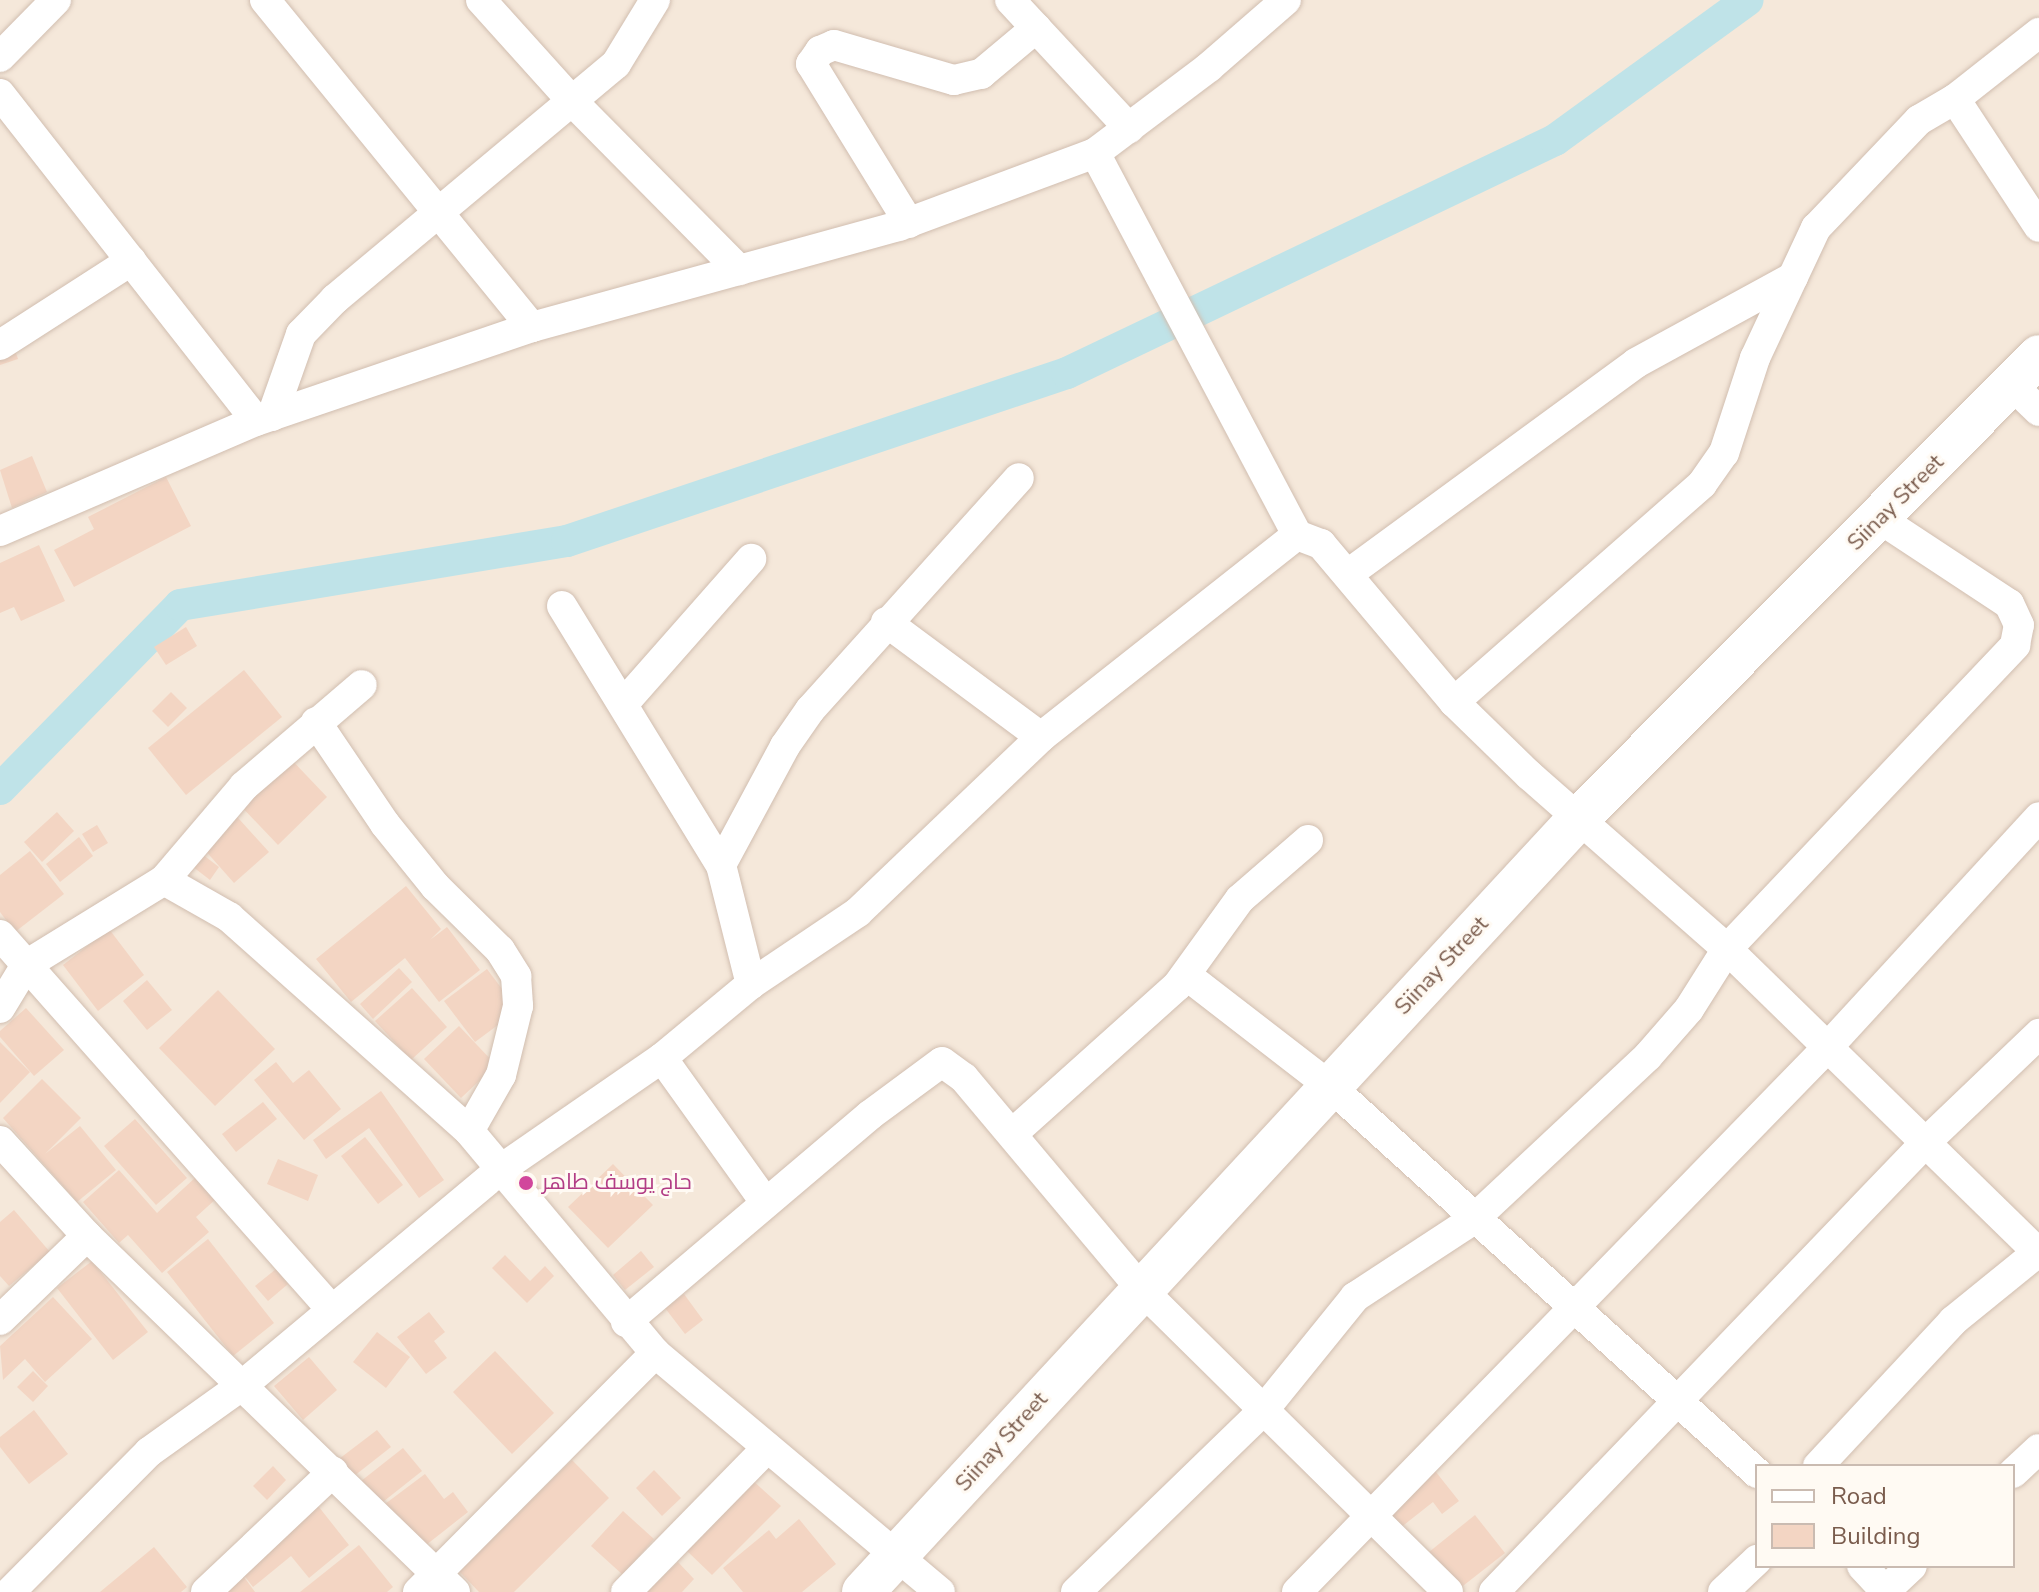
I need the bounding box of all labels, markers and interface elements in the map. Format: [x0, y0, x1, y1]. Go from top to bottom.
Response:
street label: Siinay Street [1843, 450, 1949, 556]
street label: Siinay Street [1390, 911, 1494, 1021]
place label: حاج يوسف طاهر [542, 1170, 692, 1196]
marker: حاج يوسف طاهر [517, 1174, 535, 1192]
street label: Siinay Street [950, 1387, 1054, 1497]
legend [1755, 1464, 2015, 1568]
text: Road [1831, 1480, 1887, 1512]
text: Building [1831, 1520, 1921, 1552]

